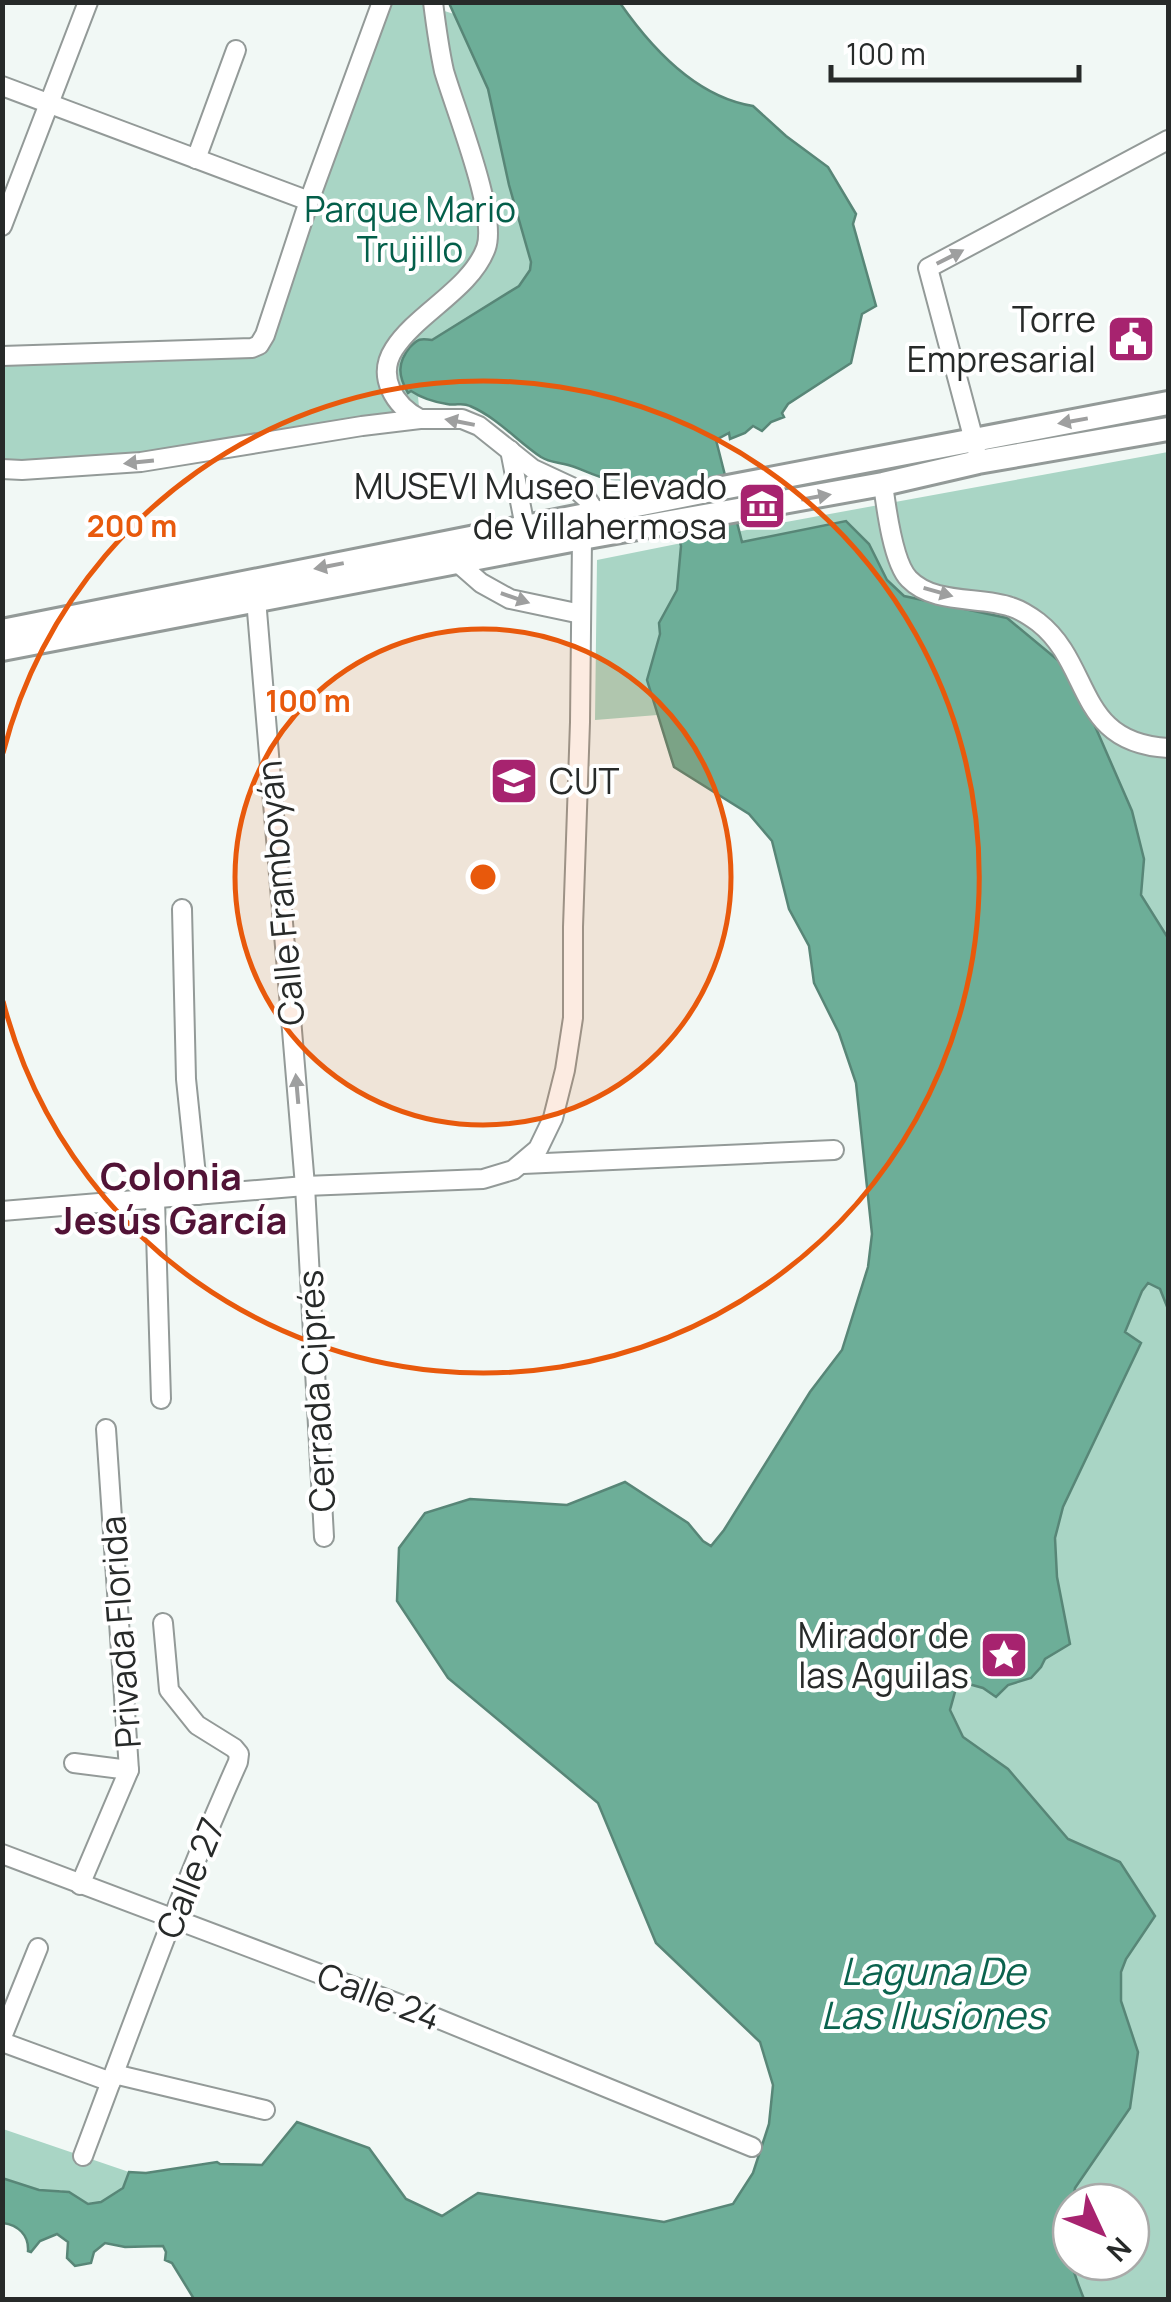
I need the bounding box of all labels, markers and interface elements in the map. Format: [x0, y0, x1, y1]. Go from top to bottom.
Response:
scale bar [831, 20, 1078, 82]
text: 100 m [846, 33, 926, 74]
park label: Parque Mario Trujillo [304, 185, 516, 273]
one-way arrow [936, 249, 965, 266]
place label: Torre Empresarial [907, 295, 1096, 383]
public building icon: Torre Empresarial [1105, 313, 1157, 365]
one-way arrow [444, 414, 476, 429]
one-way arrow [1056, 414, 1088, 429]
one-way arrow [123, 454, 155, 470]
place label: MUSEVI Museo Elevado de Villahermosa [354, 462, 727, 550]
museum icon: MUSEVI Museo Elevado de Villahermosa [736, 480, 788, 532]
one-way arrow [801, 488, 832, 504]
text: 200 m [87, 505, 177, 546]
one-way arrow [313, 558, 344, 574]
one-way arrow [923, 585, 954, 600]
one-way arrow [500, 592, 530, 607]
text: 100 m [265, 680, 351, 721]
school or university icon: CUT [488, 755, 540, 807]
place label: CUT [549, 757, 620, 805]
street label: Calle Framboyán [245, 759, 315, 1027]
centre of rings [465, 859, 501, 895]
one-way arrow [288, 1073, 304, 1104]
district label: Colonia Jesús García [55, 1149, 287, 1245]
street label: Cerrada Ciprés [286, 1269, 346, 1513]
street label: Privada Florida [88, 1514, 152, 1750]
place label: Mirador de las Aguilas [798, 1611, 969, 1699]
place icon: Mirador de las Aguilas [978, 1629, 1030, 1681]
street label: Calle 27 [144, 1811, 236, 1945]
water label: Laguna De Las Ilusiones [821, 1944, 1048, 2040]
street label: Calle 24 [311, 1951, 447, 2041]
north arrow [1051, 2182, 1151, 2282]
text: N [1099, 2230, 1140, 2270]

